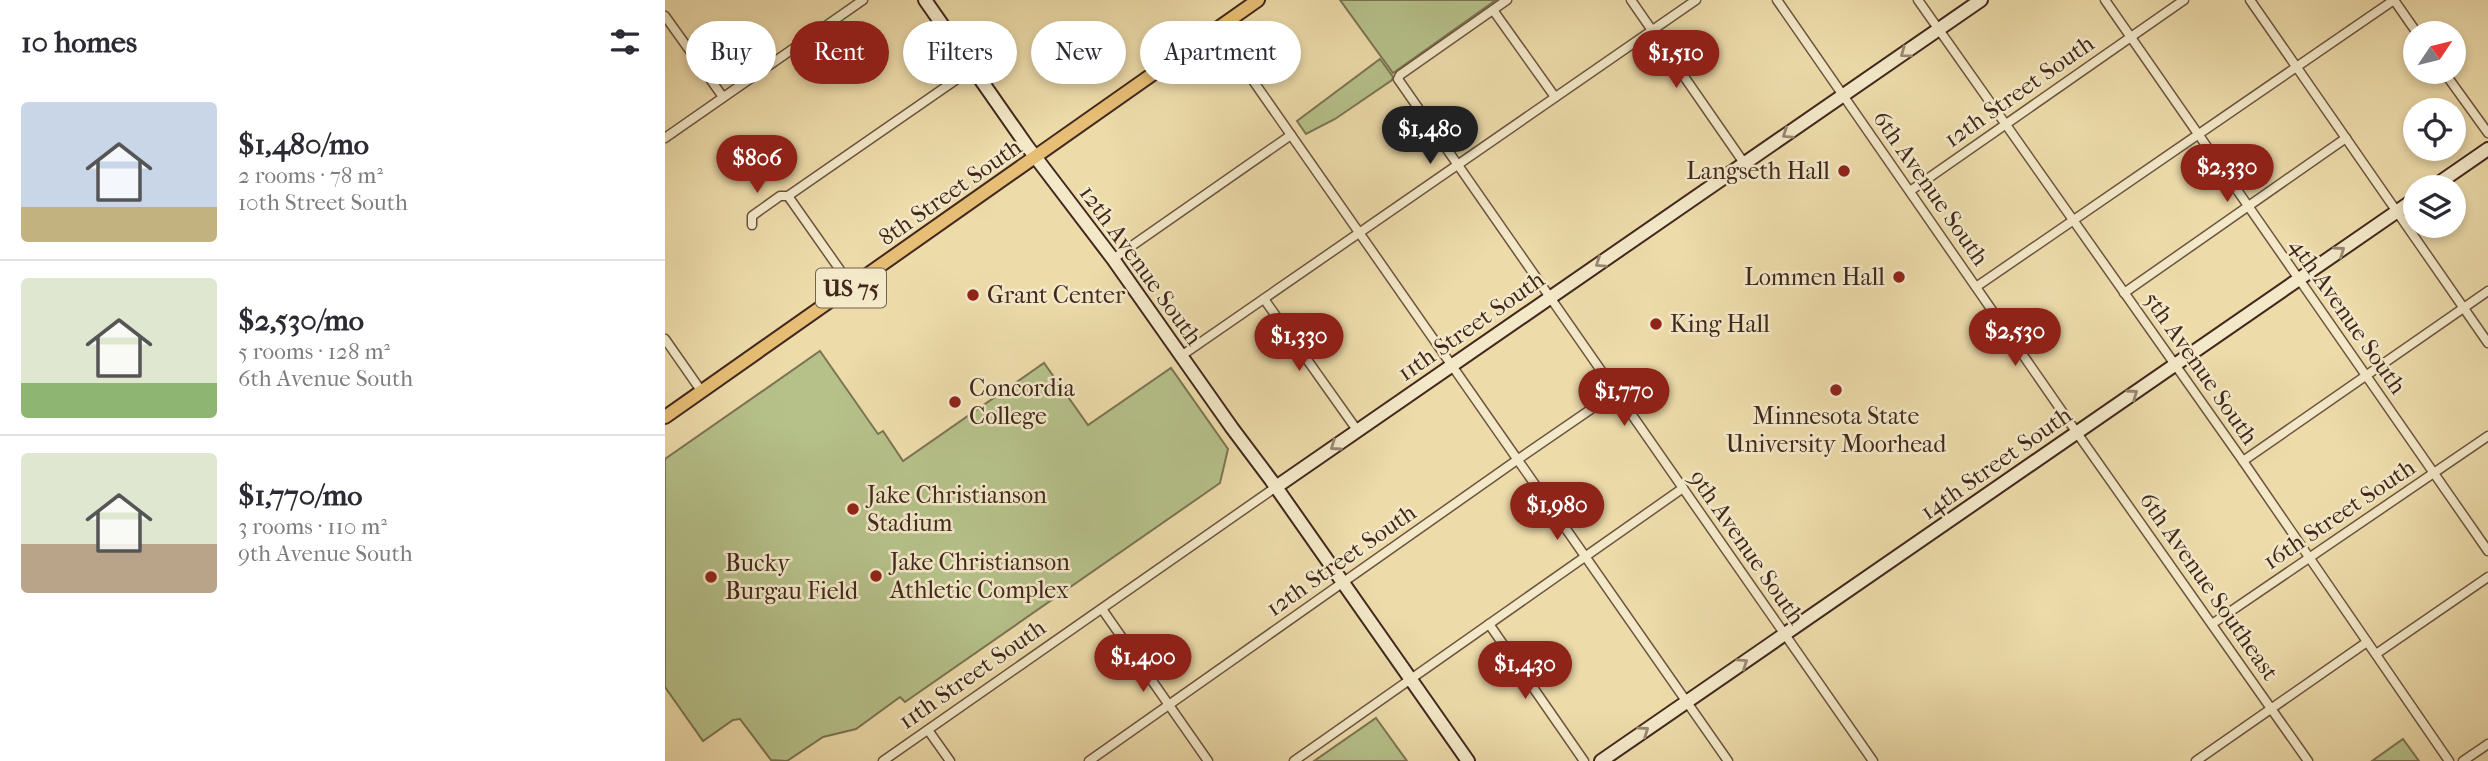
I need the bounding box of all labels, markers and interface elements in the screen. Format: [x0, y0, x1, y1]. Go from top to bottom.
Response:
chip: Buy [686, 21, 776, 84]
chip: Rent [790, 21, 889, 84]
chip: Filters [903, 21, 1017, 84]
chip: New [1031, 21, 1126, 84]
chip: Apartment [1140, 21, 1301, 84]
north arrow [2403, 21, 2466, 84]
map controls [2403, 21, 2466, 238]
icon: filters [606, 23, 644, 61]
text: 10 homes [21, 25, 137, 60]
street label: 12th Street South [1939, 29, 2100, 153]
pin: $1,510 [1619, 31, 1733, 90]
text: $1,510 [1648, 39, 1704, 66]
one-way arrow [1900, 45, 1913, 57]
button: locate [2403, 98, 2466, 161]
street label: 6th Avenue South [1867, 105, 1995, 271]
pin: $1,480 [1373, 106, 1487, 166]
text: $1,480 [1398, 115, 1462, 142]
one-way arrow [1782, 126, 1795, 138]
text: $1,480/mo [238, 127, 369, 162]
icon: home [77, 130, 161, 214]
street label: 8th Street South [873, 132, 1027, 252]
pin: $806 [716, 136, 798, 195]
text: $806 [732, 144, 782, 171]
pin: $2,330 [2170, 144, 2284, 204]
text: $2,330 [2197, 153, 2257, 180]
place label: Langseth Hall [1686, 157, 1830, 185]
text: 2 rooms · 78 m² [238, 162, 383, 189]
marker: Langseth Hall [1836, 163, 1852, 179]
button: layers [2403, 175, 2466, 238]
street label: 12th Avenue South [1074, 180, 1209, 351]
text: 10th Street South [238, 189, 408, 216]
street label: 4th Avenue South [2284, 233, 2412, 400]
one-way arrow [2332, 247, 2345, 259]
one-way arrow [1595, 255, 1608, 267]
place label: Lommen Hall [1744, 263, 1885, 291]
street label: 11th Street South [1392, 265, 1550, 387]
road number: US 75 [816, 268, 886, 308]
marker: Lommen Hall [1891, 269, 1907, 285]
place label: Grant Center [987, 281, 1126, 309]
street label: 5th Avenue South [2138, 286, 2264, 450]
marker: Grant Center [965, 287, 981, 303]
text: $2,530/mo [238, 303, 364, 338]
icon: home [77, 306, 161, 390]
pin: $2,530 [1958, 308, 2072, 368]
place label: King Hall [1670, 310, 1770, 338]
pin: $1,330 [1242, 314, 1356, 373]
marker: King Hall [1648, 316, 1664, 332]
text: $2,530 [1985, 317, 2045, 344]
text: $1,330 [1270, 322, 1328, 349]
text: 5 rooms · 128 m² [238, 338, 390, 365]
text: 6th Avenue South [238, 365, 413, 392]
pin: $1,770 [1567, 368, 1681, 428]
place label: Concordia College [969, 374, 1076, 430]
text: $1,770 [1594, 377, 1654, 404]
marker: Minnesota State University Moorhead [1828, 382, 1844, 398]
one-way arrow [2125, 390, 2138, 403]
marker: Concordia College [947, 394, 963, 410]
street label: 14th Street South [1915, 400, 2077, 526]
place label: Minnesota State University Moorhead [1726, 402, 1947, 458]
one-way arrow [1330, 438, 1343, 450]
street label: 16th Street South [2258, 453, 2421, 575]
street label: 9th Avenue South [1683, 464, 1811, 630]
text: $1,770/mo [238, 478, 363, 513]
icon: home [77, 481, 161, 565]
place label: Jake Christianson Stadium [865, 481, 1047, 537]
pin: $1,980 [1500, 482, 1614, 542]
street label: 6th Avenue Southeast [2134, 487, 2285, 686]
text: $1,980 [1526, 491, 1588, 518]
street label: 12th Street South [1261, 498, 1422, 622]
marker: Jake Christianson Stadium [845, 501, 861, 517]
text: 3 rooms · 110 m² [238, 513, 387, 540]
text: 9th Avenue South [238, 540, 413, 567]
place label: Jake Christianson Athletic Complex [888, 548, 1070, 604]
place label: Bucky Burgau Field [725, 549, 859, 605]
marker: Jake Christianson Athletic Complex [868, 568, 884, 584]
marker: Bucky Burgau Field [703, 569, 719, 585]
street label: 11th Street South [893, 613, 1051, 735]
pin: $1,400 [1086, 634, 1200, 694]
pin: $1,430 [1468, 642, 1582, 701]
text: $1,400 [1110, 643, 1176, 670]
text: $1,430 [1494, 650, 1556, 677]
one-way arrow [1735, 659, 1748, 671]
one-way arrow [1636, 727, 1649, 739]

